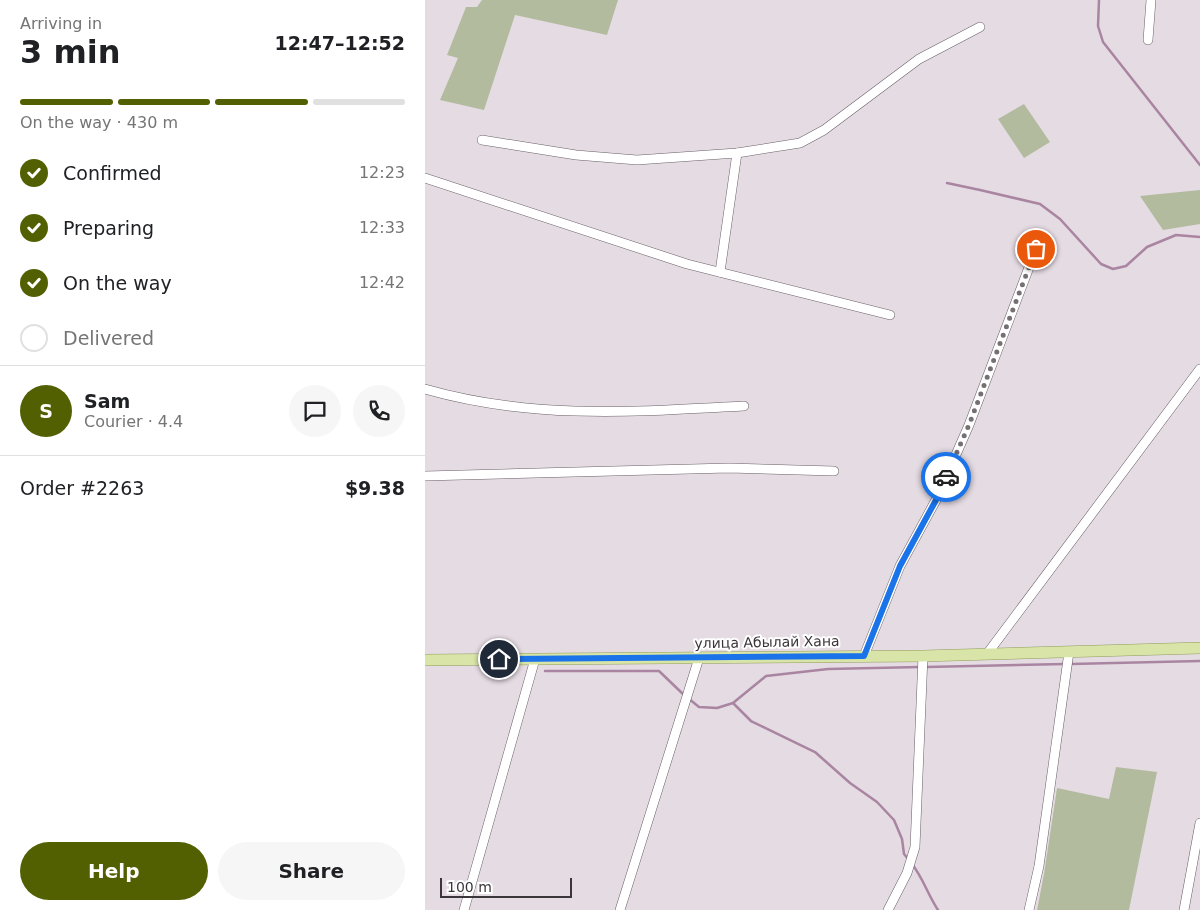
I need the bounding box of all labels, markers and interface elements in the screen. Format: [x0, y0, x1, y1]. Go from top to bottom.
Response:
text: Arriving in [20, 14, 102, 33]
text: 12:47–12:52 [275, 32, 405, 54]
text: 3 min [20, 33, 121, 71]
text: On the way · 430 m [20, 113, 178, 132]
icon: check [20, 159, 48, 187]
text: Confirmed [63, 162, 162, 184]
text: 12:23 [359, 163, 405, 182]
icon: check [20, 214, 48, 242]
text: Preparing [63, 217, 154, 239]
text: 12:33 [359, 218, 405, 237]
pin [1015, 228, 1057, 270]
icon: bag [1022, 235, 1050, 263]
icon: check [20, 269, 48, 297]
text: On the way [63, 272, 172, 294]
text: 12:42 [359, 273, 405, 292]
text: Delivered [63, 327, 154, 349]
button: chat [289, 385, 341, 437]
button: phone [353, 385, 405, 437]
text: Sam [84, 390, 130, 412]
text: S [39, 400, 53, 422]
text: Courier · 4.4 [84, 412, 183, 431]
courier [921, 452, 971, 502]
icon: car [932, 463, 960, 491]
text: Order #2263 [20, 477, 144, 499]
text: $9.38 [345, 477, 405, 499]
street label: улица Абылай Хана [694, 633, 840, 651]
pin [478, 638, 520, 680]
icon: home [485, 645, 513, 673]
button: Help [20, 842, 208, 900]
button: Share [218, 842, 405, 900]
scale bar [440, 875, 573, 898]
text: 100 m [447, 879, 492, 895]

